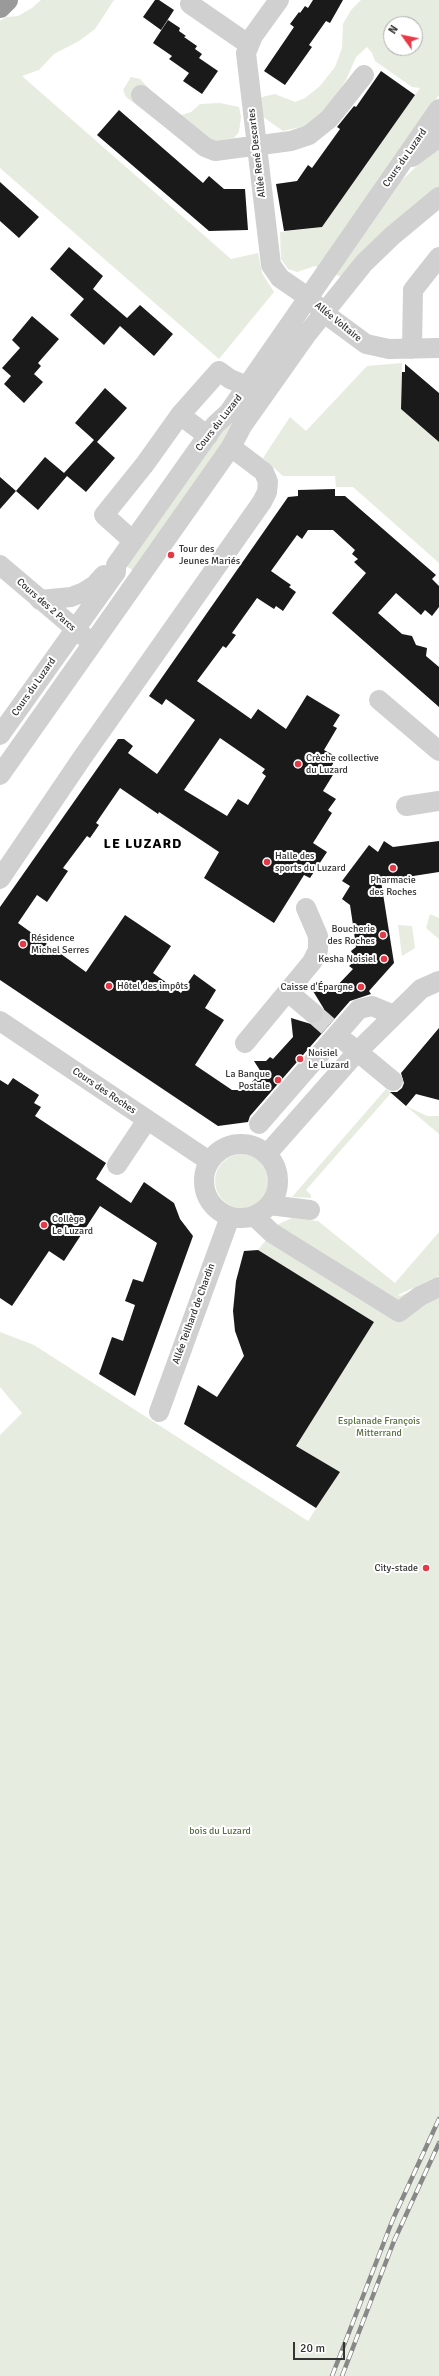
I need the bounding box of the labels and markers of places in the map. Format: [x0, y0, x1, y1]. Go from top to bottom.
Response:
place label: Tour des Jeunes Mariés [179, 543, 240, 566]
marker: Tour des Jeunes Mariés [166, 550, 176, 560]
place label: Crèche collective du Luzard [306, 752, 379, 776]
marker: Crèche collective du Luzard [293, 759, 303, 769]
place label: Halle des sports du Luzard [275, 850, 346, 874]
marker: Halle des sports du Luzard [262, 857, 272, 867]
marker: Pharmacie des Roches [388, 863, 398, 873]
place label: Pharmacie des Roches [369, 874, 417, 898]
place label: Boucherie des Roches [328, 923, 375, 946]
marker: Boucherie des Roches [378, 930, 388, 940]
place label: Résidence Michel Serres [31, 932, 89, 956]
marker: Résidence Michel Serres [18, 939, 28, 949]
place label: Kesha Noisiel [318, 953, 376, 965]
marker: Kesha Noisiel [379, 954, 389, 964]
place label: Hôtel des impôts [117, 980, 188, 992]
marker: Hôtel des impôts [104, 981, 114, 991]
place label: Caisse d'Épargne [281, 981, 353, 993]
marker: Caisse d'Épargne [356, 982, 366, 992]
place label: Noisiel Le Luzard [308, 1047, 349, 1070]
marker: Noisiel Le Luzard [295, 1054, 305, 1064]
place label: La Banque Postale [225, 1068, 270, 1092]
marker: La Banque Postale [273, 1075, 283, 1085]
place label: Collège Le Luzard [52, 1213, 93, 1236]
marker: Collège Le Luzard [39, 1220, 49, 1230]
place label: City-stade [374, 1562, 418, 1574]
marker: City-stade [421, 1563, 431, 1573]

